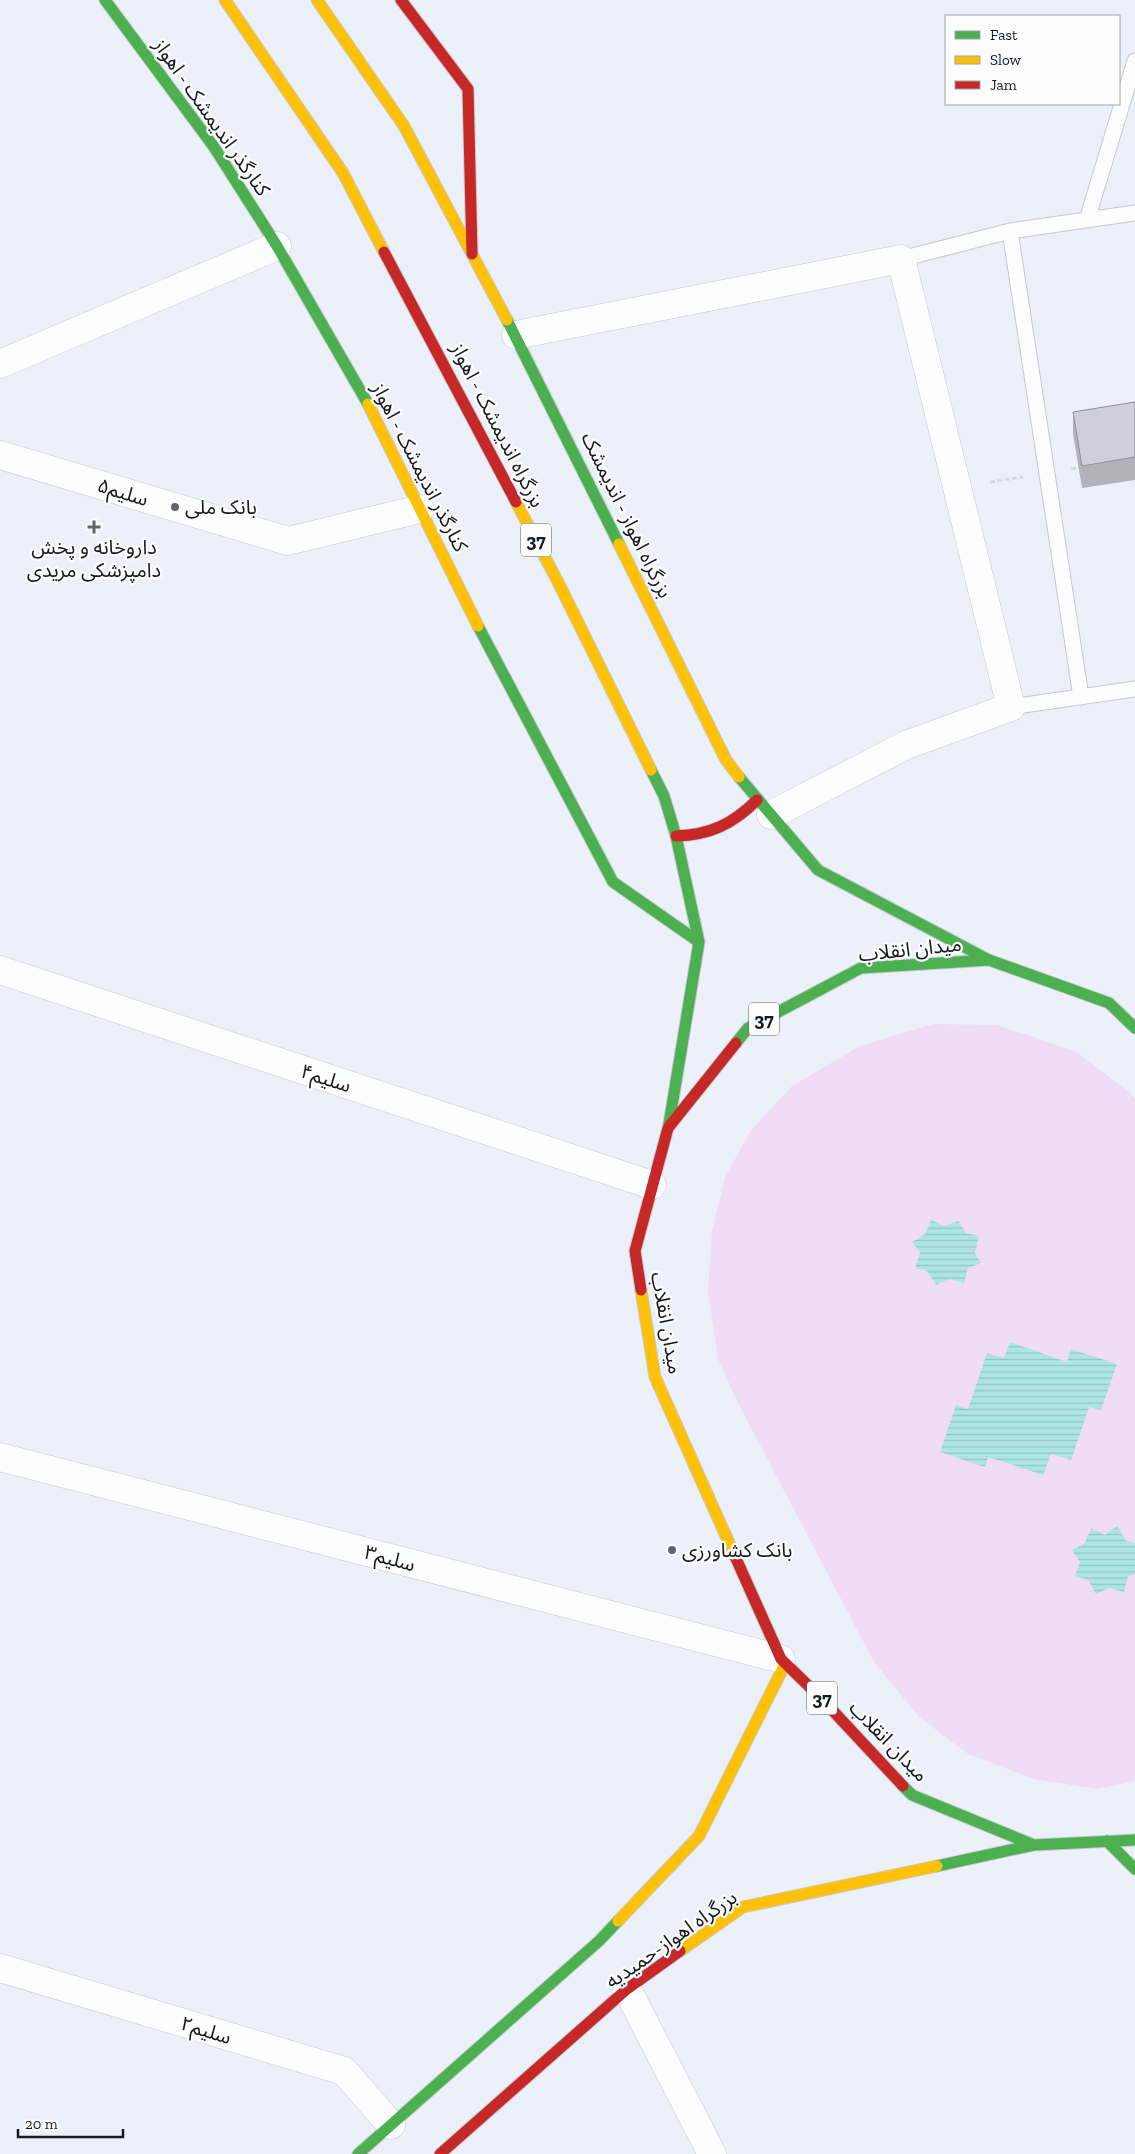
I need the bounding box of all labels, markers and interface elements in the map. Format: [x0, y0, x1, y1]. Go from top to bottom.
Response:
legend [945, 15, 1120, 105]
text: Fast [990, 26, 1018, 44]
street label: کنارگذر اندیمشک - اهواز [148, 33, 276, 201]
text: Slow [990, 51, 1022, 69]
text: Jam [990, 76, 1017, 94]
street label: بزرگراه اندیمشک - اهواز [446, 338, 550, 511]
street label: کنارگذر اندیمشک - اهواز [366, 377, 473, 556]
street label: بزرگراه اهواز - اندیمشک [576, 428, 678, 602]
street label: سلیم۵ [94, 473, 151, 514]
place label: بانک ملی [185, 495, 257, 519]
marker: بانک ملی [169, 501, 181, 513]
marker: داروخانه و پخش دامپزشکی مریدی [88, 521, 100, 533]
road number: 37 [521, 524, 551, 556]
place label: داروخانه و پخش دامپزشکی مریدی [27, 535, 161, 583]
street label: میدان انقلاب [857, 932, 963, 966]
road number: 37 [749, 1002, 779, 1036]
street label: سلیم۴ [297, 1059, 354, 1100]
street label: میدان انقلاب [646, 1270, 688, 1376]
place label: بانک کشاورزی [682, 1538, 793, 1562]
street label: سلیم۳ [361, 1540, 418, 1579]
marker: بانک کشاورزی [666, 1544, 678, 1556]
road number: 37 [807, 1682, 837, 1715]
street label: میدان انقلاب [844, 1695, 934, 1787]
street label: بزرگراه اهواز-حمیدیه [601, 1885, 741, 1993]
street label: سلیم۲ [177, 2011, 234, 2052]
scale bar [18, 2106, 122, 2138]
text: 20 m [25, 2115, 58, 2133]

